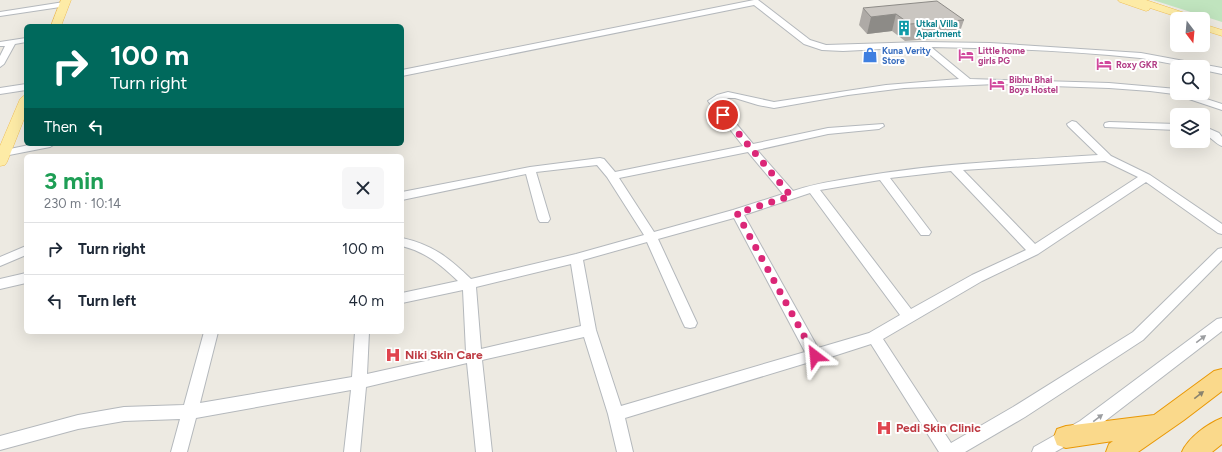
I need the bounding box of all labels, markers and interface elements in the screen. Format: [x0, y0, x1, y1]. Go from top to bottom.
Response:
north arrow [1170, 12, 1210, 52]
map controls [1170, 12, 1210, 148]
place label: Utkal Villa Apartment [916, 18, 962, 39]
building icon: Utkal Villa Apartment [895, 19, 913, 37]
text: 100 m [110, 38, 189, 72]
icon: right [44, 40, 96, 92]
place label: Kuna Verity Store [882, 45, 932, 66]
place label: Little home girls PG [978, 45, 1025, 66]
shop icon: Kuna Verity Store [861, 46, 879, 64]
hotel icon: Little home girls PG [957, 46, 975, 64]
hotel icon: Roxy GKR [1095, 55, 1113, 73]
place label: Roxy GKR [1116, 59, 1158, 70]
button: search [1170, 60, 1210, 100]
text: Turn right [110, 72, 187, 94]
place label: Bibhu Bhai Boys Hostel [1009, 74, 1058, 95]
hotel icon: Bibhu Bhai Boys Hostel [988, 75, 1006, 93]
pin [706, 98, 740, 132]
icon: arrive [712, 104, 734, 126]
button: layers [1170, 108, 1210, 148]
icon: left [85, 116, 107, 138]
text: Then [44, 118, 77, 136]
text: 3 min [44, 166, 104, 195]
button: close [342, 167, 384, 209]
text: 230 m · 10:14 [44, 196, 121, 211]
icon: right [44, 238, 66, 260]
text: Turn right [78, 240, 146, 258]
text: 100 m [342, 240, 384, 258]
icon: left [44, 290, 66, 312]
text: Turn left [78, 292, 136, 310]
text: 40 m [349, 292, 384, 310]
position arrow [794, 335, 836, 377]
one-way arrow [1196, 335, 1206, 343]
hospital icon: Niki Skin Care [384, 346, 402, 364]
place label: Niki Skin Care [405, 348, 483, 362]
one-way arrow [1194, 391, 1205, 400]
one-way arrow [1092, 413, 1103, 422]
hospital icon: Pedi Skin Clinic [875, 419, 893, 437]
place label: Pedi Skin Clinic [896, 421, 981, 435]

